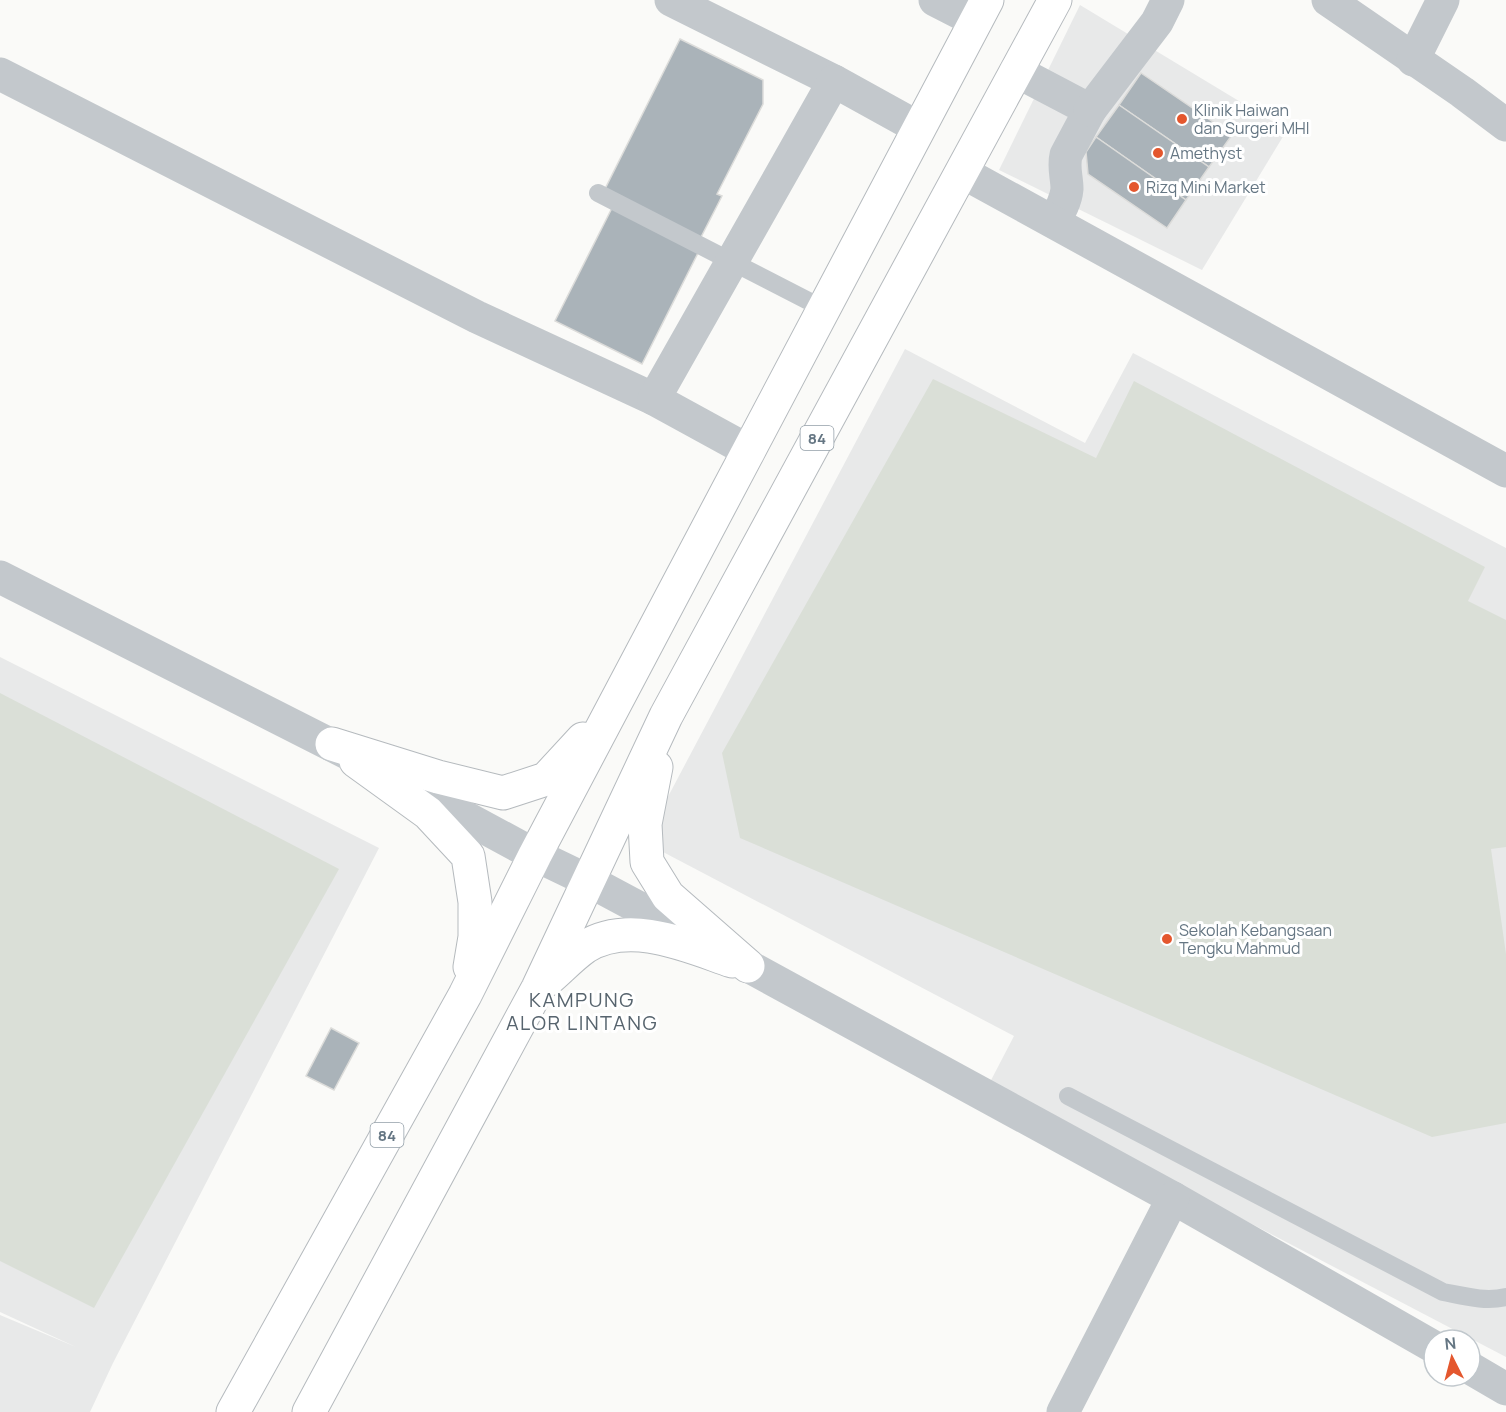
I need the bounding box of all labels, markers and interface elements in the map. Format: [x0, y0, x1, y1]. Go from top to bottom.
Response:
place label: Klinik Haiwan dan Surgeri MHI [1194, 99, 1310, 139]
marker: Klinik Haiwan dan Surgeri MHI [1175, 112, 1189, 126]
place label: Amethyst [1170, 142, 1242, 164]
marker: Amethyst [1151, 146, 1165, 160]
place label: Rizq Mini Market [1146, 176, 1266, 198]
marker: Rizq Mini Market [1127, 180, 1141, 194]
road number: 84 [800, 426, 834, 450]
place label: Sekolah Kebangsaan Tengku Mahmud [1179, 919, 1332, 959]
marker: Sekolah Kebangsaan Tengku Mahmud [1160, 932, 1174, 946]
district label: KAMPUNG ALOR LINTANG [506, 986, 658, 1036]
road number: 84 [370, 1123, 404, 1147]
north arrow [1422, 1328, 1482, 1388]
text: N [1444, 1332, 1457, 1355]

